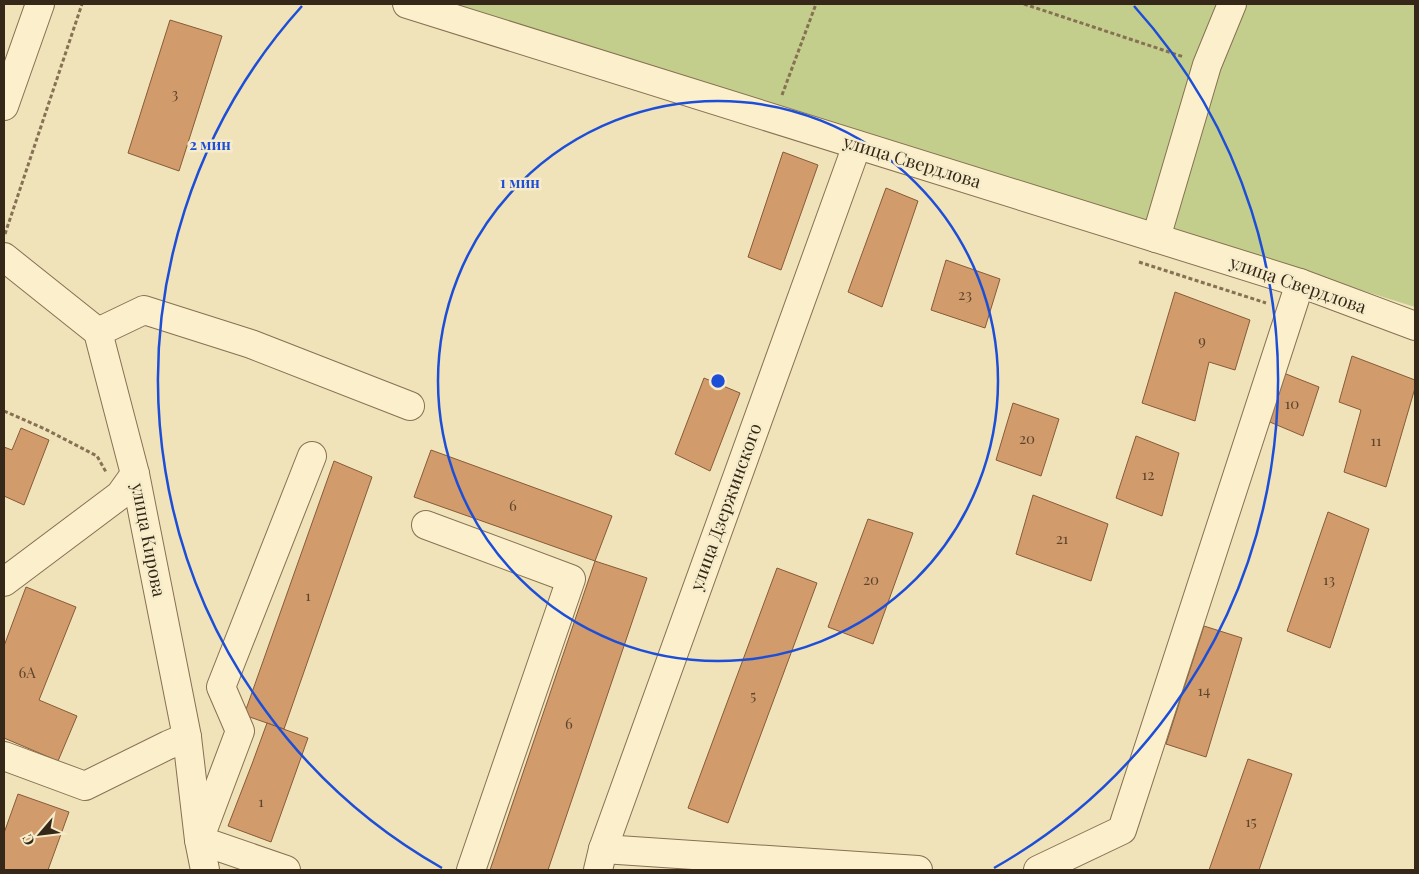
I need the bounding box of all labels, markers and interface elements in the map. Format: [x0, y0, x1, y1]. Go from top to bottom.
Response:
house number: 3 [172, 83, 179, 103]
street label: улица Свердлова [840, 128, 984, 193]
text: 2 мин [189, 134, 231, 154]
text: 1 мин [500, 172, 540, 192]
street label: улица Свердлова [1226, 249, 1370, 319]
house number: 23 [958, 284, 972, 304]
house number: 9 [1198, 330, 1206, 350]
centre of rings [709, 372, 727, 390]
house number: 10 [1285, 393, 1299, 413]
street label: улица Дзержинского [683, 420, 767, 595]
house number: 20 [1019, 428, 1035, 448]
house number: 11 [1370, 430, 1382, 450]
house number: 12 [1142, 464, 1154, 484]
street label: улица Кирова [126, 480, 172, 599]
house number: 6 [509, 495, 517, 515]
house number: 21 [1056, 528, 1069, 548]
house number: 20 [863, 569, 879, 589]
house number: 13 [1323, 569, 1335, 589]
house number: 1 [305, 585, 311, 605]
house number: 6А [18, 662, 36, 682]
house number: 14 [1198, 680, 1210, 700]
house number: 5 [750, 685, 756, 705]
house number: 6 [565, 713, 573, 733]
house number: 1 [258, 791, 264, 811]
north arrow [15, 809, 65, 859]
house number: 15 [1245, 811, 1257, 831]
text: С [17, 831, 39, 849]

